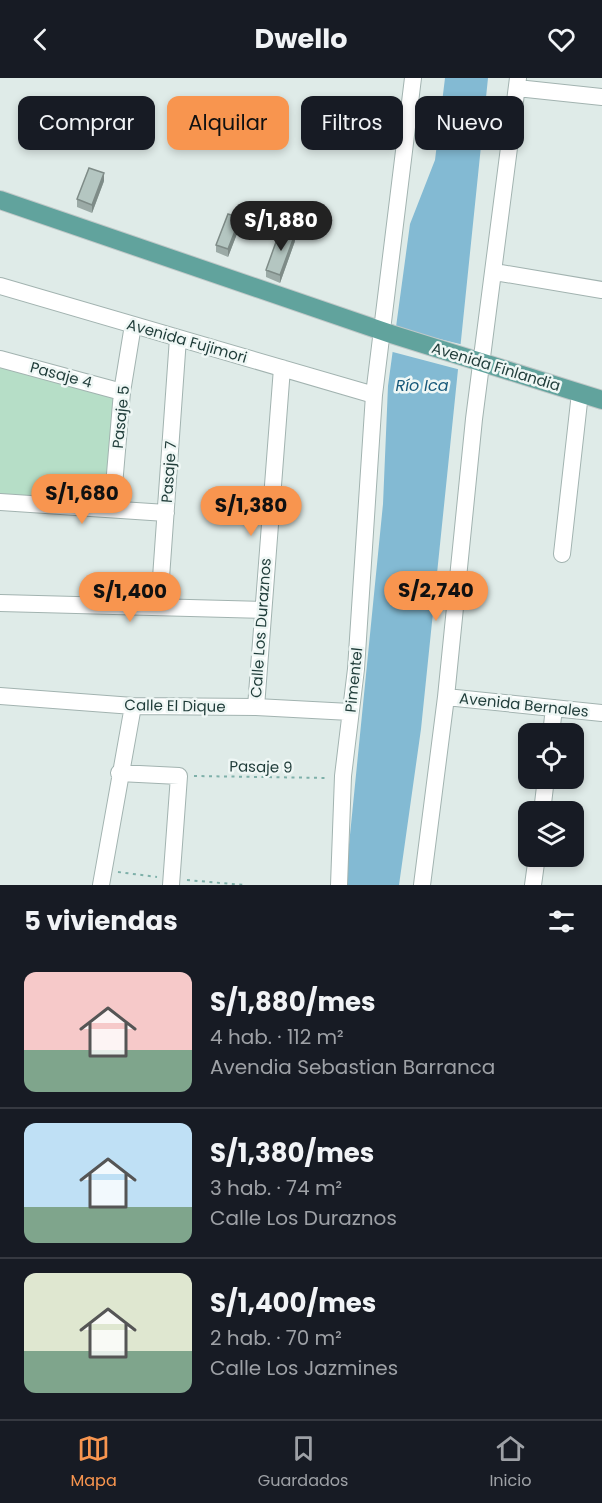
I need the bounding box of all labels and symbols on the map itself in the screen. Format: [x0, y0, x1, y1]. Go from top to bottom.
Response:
pin: S/1,880 [226, 201, 336, 252]
street label: Avenida Fujimori [124, 313, 250, 368]
street label: Avenida Finlandia [429, 337, 563, 396]
street label: Pasaje 4 [28, 356, 94, 393]
water label: Río Ica [395, 374, 449, 397]
street label: Pasaje 5 [107, 384, 134, 449]
street label: Pasaje 7 [156, 440, 181, 504]
pin: S/1,680 [27, 474, 137, 525]
pin: S/1,380 [196, 486, 306, 537]
street label: Calle Los Duraznos [245, 557, 276, 699]
pin: S/2,740 [381, 571, 491, 622]
pin: S/1,400 [75, 572, 185, 623]
street label: Pimentel [340, 646, 367, 713]
street label: Avenida Bernales [458, 687, 590, 722]
street label: Calle El Dique [124, 694, 226, 717]
street label: Pasaje 9 [229, 755, 293, 778]

